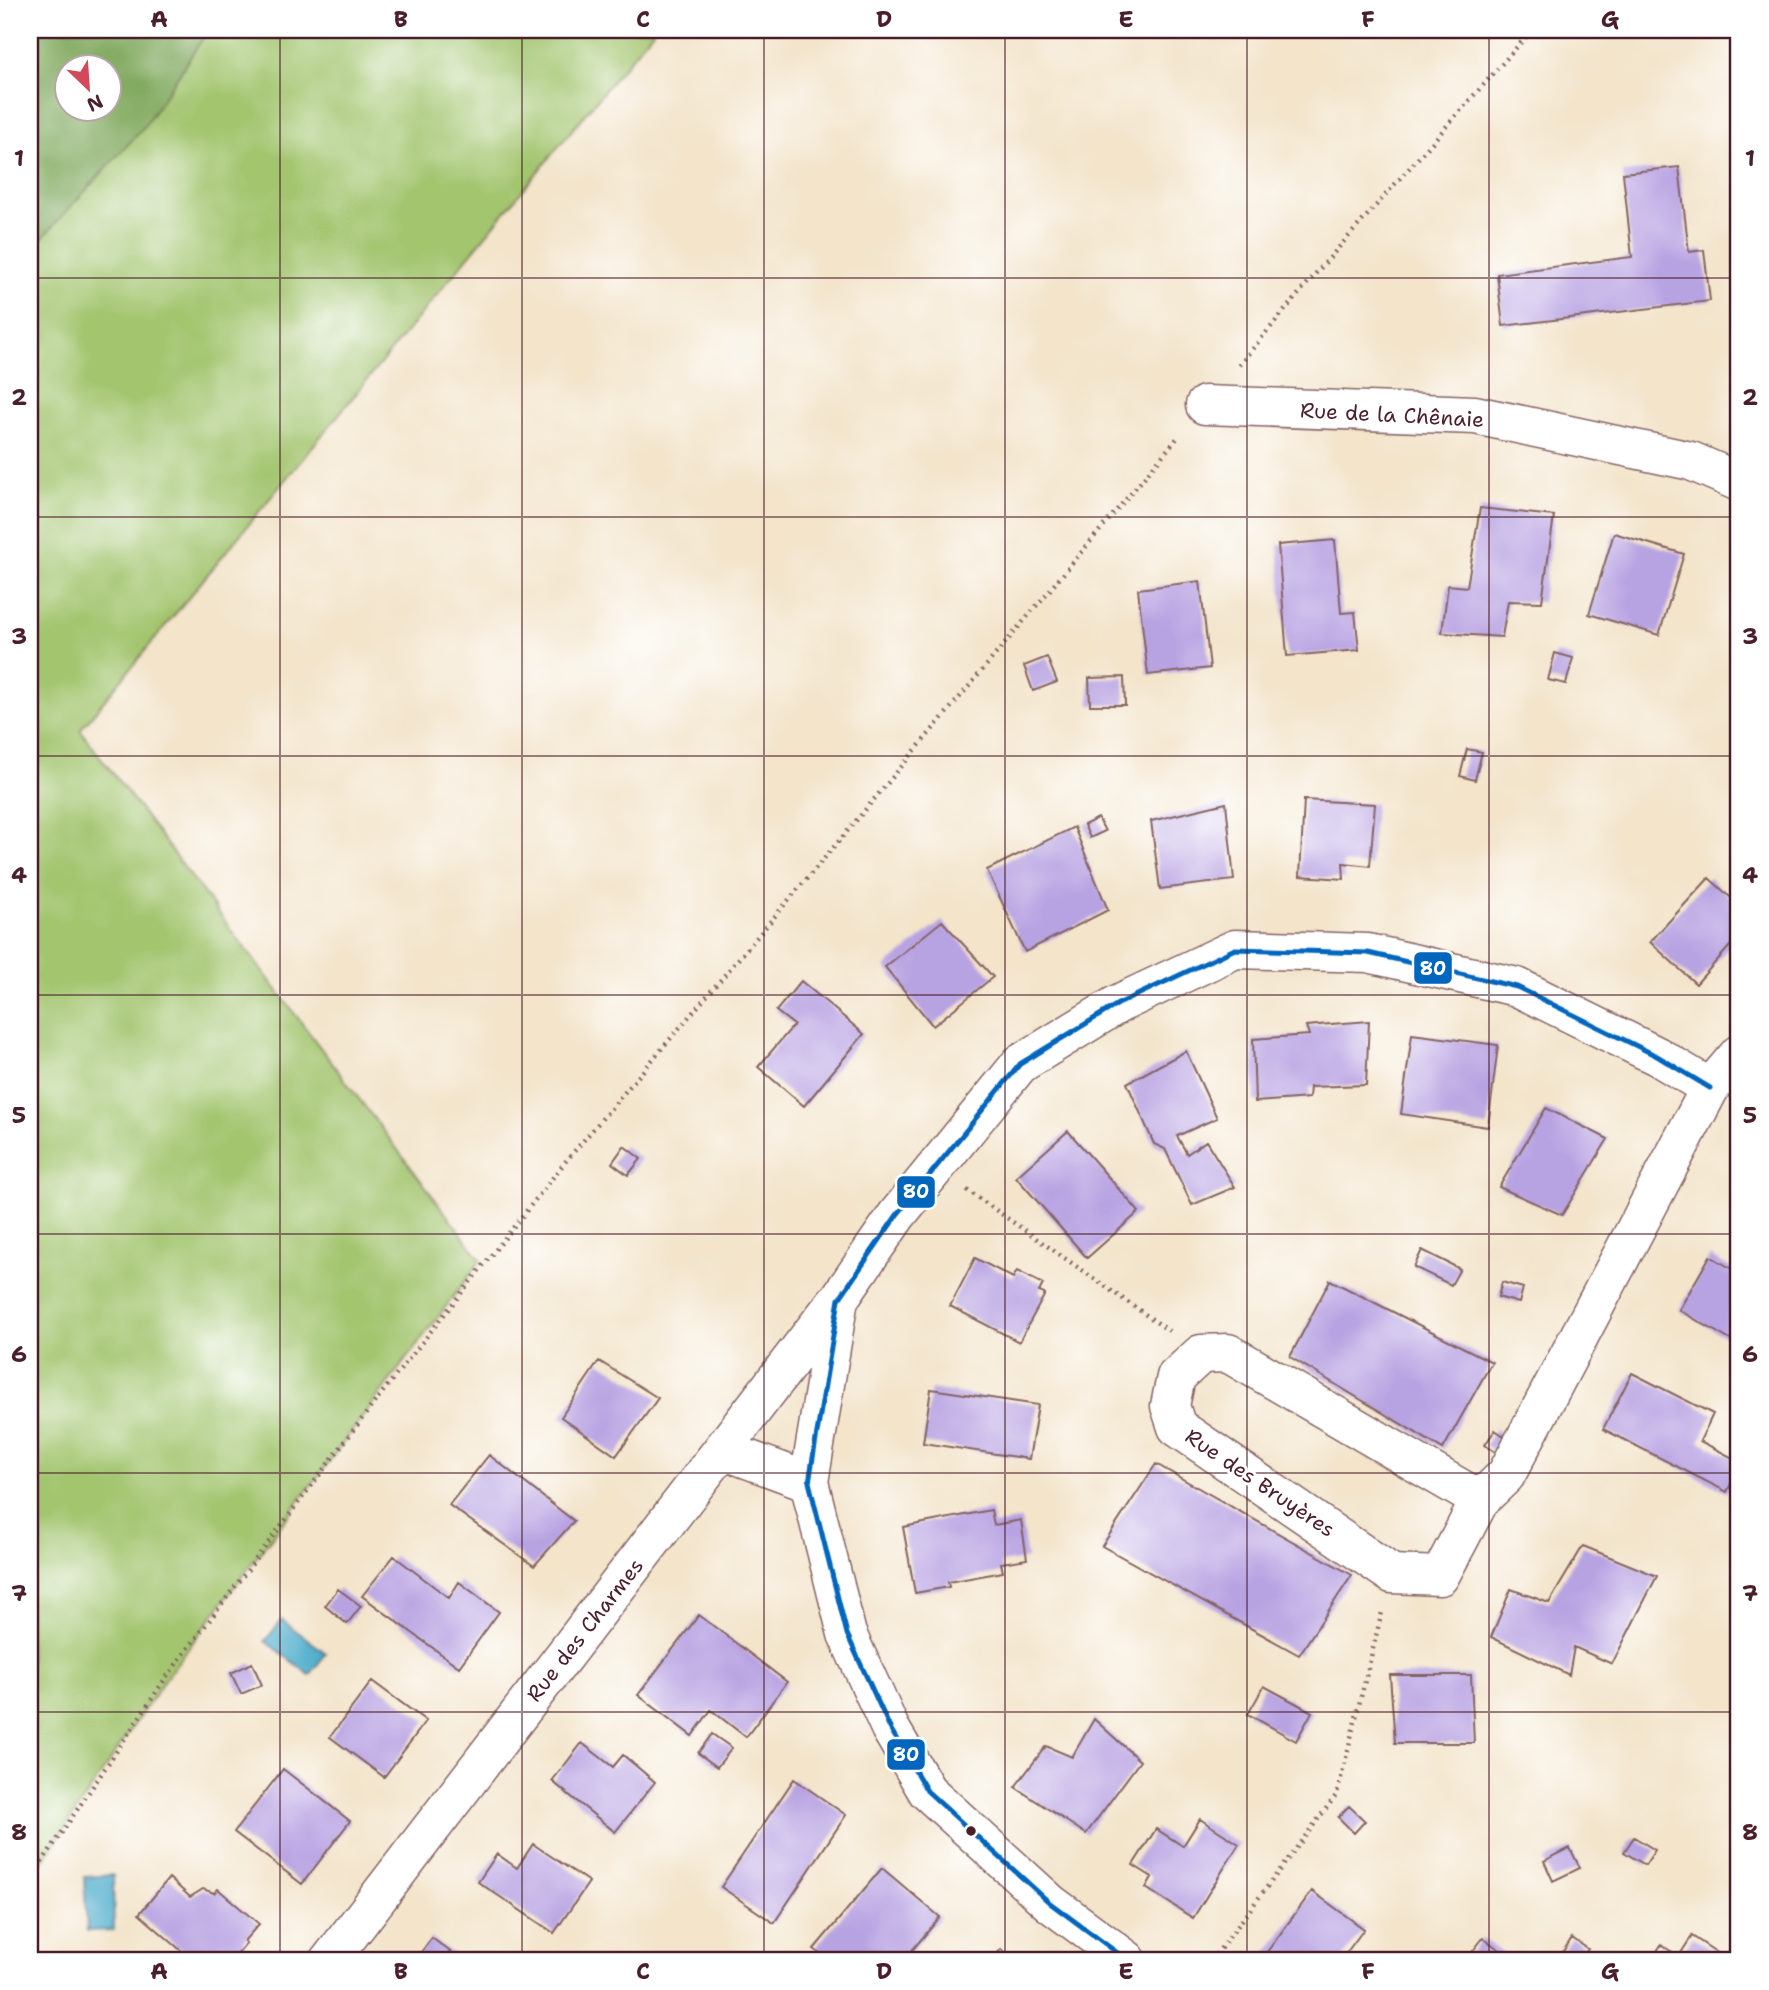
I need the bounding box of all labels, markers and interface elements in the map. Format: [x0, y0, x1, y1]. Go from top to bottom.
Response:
text: A [150, 4, 168, 34]
text: B [394, 4, 408, 34]
text: C [636, 4, 650, 34]
text: D [876, 4, 892, 34]
text: E [1118, 4, 1134, 34]
text: F [1361, 4, 1375, 34]
text: G [1601, 4, 1620, 34]
north arrow [52, 52, 122, 122]
text: N [83, 88, 107, 117]
text: 1 [14, 143, 24, 173]
text: 1 [1745, 143, 1755, 173]
text: 2 [11, 382, 27, 412]
text: 2 [1742, 382, 1758, 412]
street label: Rue de la Chênaie [1299, 396, 1485, 434]
text: 3 [11, 621, 27, 651]
text: 3 [1742, 621, 1758, 651]
text: 4 [11, 860, 27, 890]
text: 4 [1742, 860, 1758, 890]
line badge: 80 [1413, 951, 1453, 985]
text: 80 [1420, 956, 1446, 981]
text: 5 [12, 1100, 26, 1130]
text: 5 [1743, 1100, 1757, 1130]
line badge: 80 [896, 1175, 936, 1209]
text: 80 [903, 1179, 929, 1204]
text: 6 [11, 1339, 27, 1369]
text: 6 [1742, 1339, 1758, 1369]
street label: Rue des Bruyères [1180, 1422, 1340, 1544]
street label: Rue des Charmes [520, 1553, 650, 1707]
text: 7 [11, 1578, 27, 1608]
text: 7 [1742, 1578, 1758, 1608]
line badge: 80 [886, 1738, 926, 1771]
text: 80 [893, 1742, 919, 1767]
text: 8 [11, 1817, 27, 1847]
text: 8 [1742, 1817, 1758, 1847]
unlabelled marker [964, 1824, 978, 1838]
text: A [150, 1956, 168, 1986]
text: B [394, 1956, 408, 1986]
text: C [636, 1956, 650, 1986]
text: D [876, 1956, 892, 1986]
text: E [1118, 1956, 1134, 1986]
text: F [1361, 1956, 1375, 1986]
text: G [1601, 1956, 1620, 1986]

